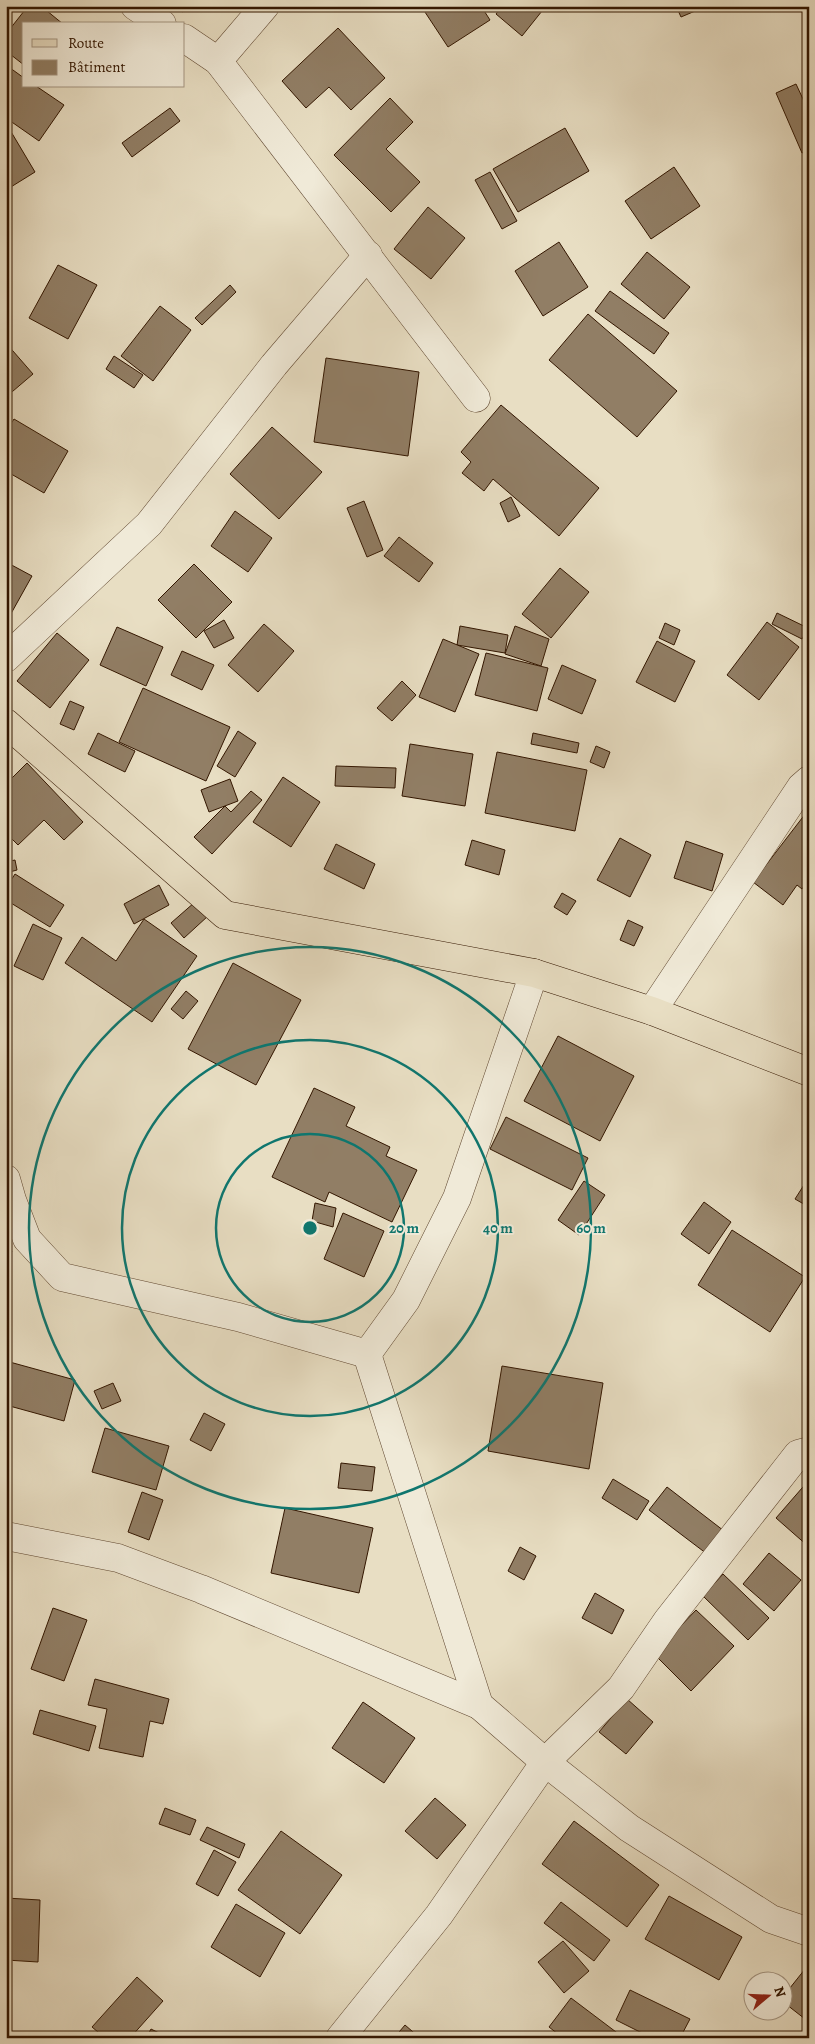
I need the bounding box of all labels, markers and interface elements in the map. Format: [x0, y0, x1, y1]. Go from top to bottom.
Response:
legend [22, 22, 185, 88]
text: Route [68, 33, 104, 53]
text: Bâtiment [68, 57, 126, 77]
text: 20 m [389, 1218, 419, 1238]
text: 40 m [483, 1218, 513, 1238]
text: 60 m [576, 1218, 606, 1238]
centre of rings [301, 1219, 319, 1237]
north arrow [742, 1972, 792, 2022]
text: N [769, 1984, 790, 2000]

